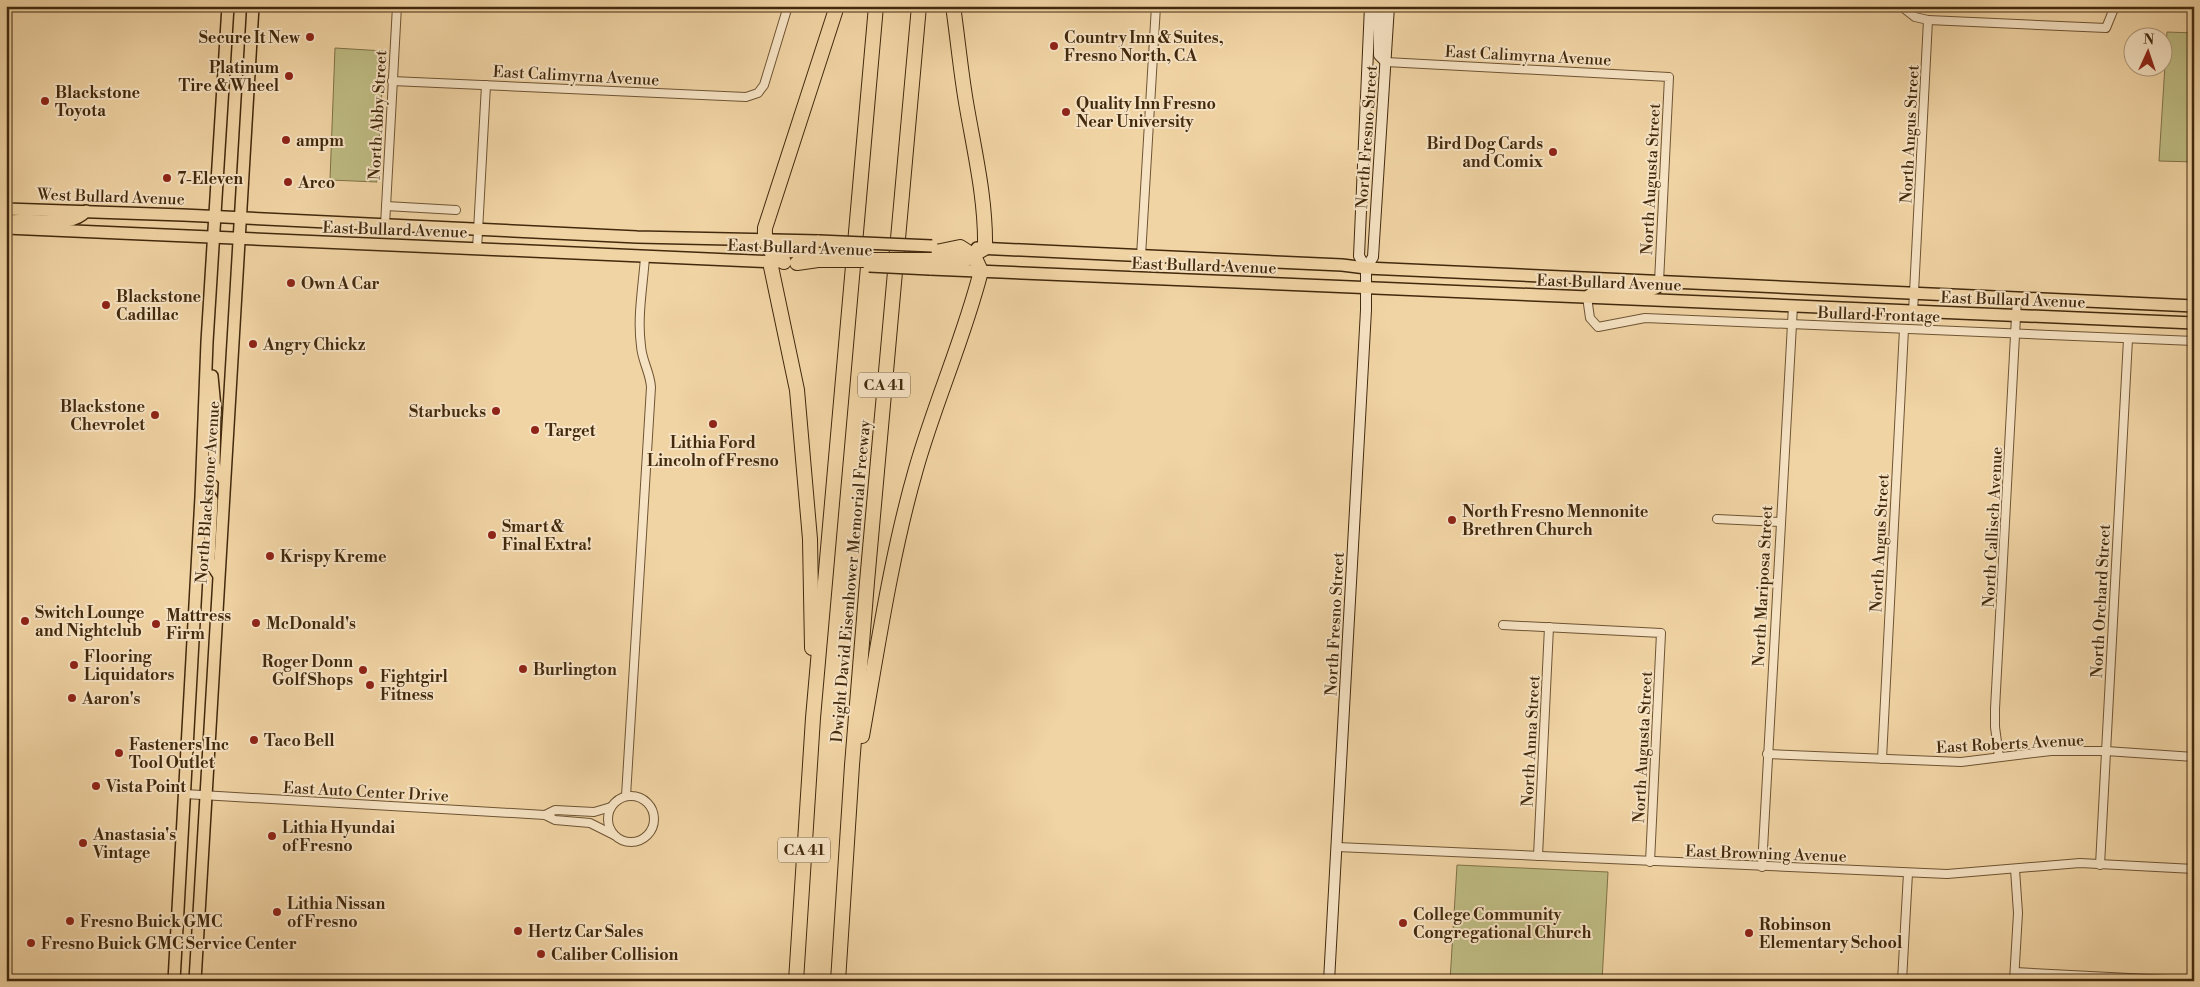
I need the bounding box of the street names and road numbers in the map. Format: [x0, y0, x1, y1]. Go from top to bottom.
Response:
street label: East Calimyrna Avenue [1444, 42, 1612, 70]
street label: North Abby Street [365, 49, 391, 181]
street label: East Calimyrna Avenue [492, 62, 660, 90]
street label: North Fresno Street [1352, 64, 1382, 210]
street label: North Angus Street [1896, 64, 1924, 204]
street label: North Augusta Street [1637, 102, 1665, 255]
street label: West Bullard Avenue [36, 184, 185, 210]
street label: East Bullard Avenue [322, 217, 468, 243]
street label: East Bullard Avenue [727, 235, 873, 261]
street label: East Bullard Avenue [1131, 253, 1277, 279]
street label: East Bullard Avenue [1536, 270, 1682, 296]
street label: East Bullard Avenue [1940, 287, 2086, 313]
street label: Bullard Frontage [1816, 303, 1941, 327]
road number: CA 41 [858, 372, 910, 398]
street label: North Blackstone Avenue [192, 400, 224, 584]
street label: Dwight David Eisenhower Memorial Freeway [827, 419, 875, 743]
street label: North Callisch Avenue [1979, 446, 2007, 608]
street label: North Angus Street [1866, 473, 1894, 613]
street label: North Mariposa Street [1749, 505, 1777, 667]
street label: North Orchard Street [2087, 523, 2115, 679]
street label: North Fresno Street [1321, 551, 1349, 697]
street label: North Augusta Street [1629, 670, 1657, 823]
street label: North Anna Street [1518, 674, 1544, 807]
street label: East Roberts Avenue [1935, 730, 2085, 758]
street label: East Auto Center Drive [282, 778, 449, 806]
road number: CA 41 [778, 838, 830, 862]
street label: East Browning Avenue [1685, 841, 1847, 867]

